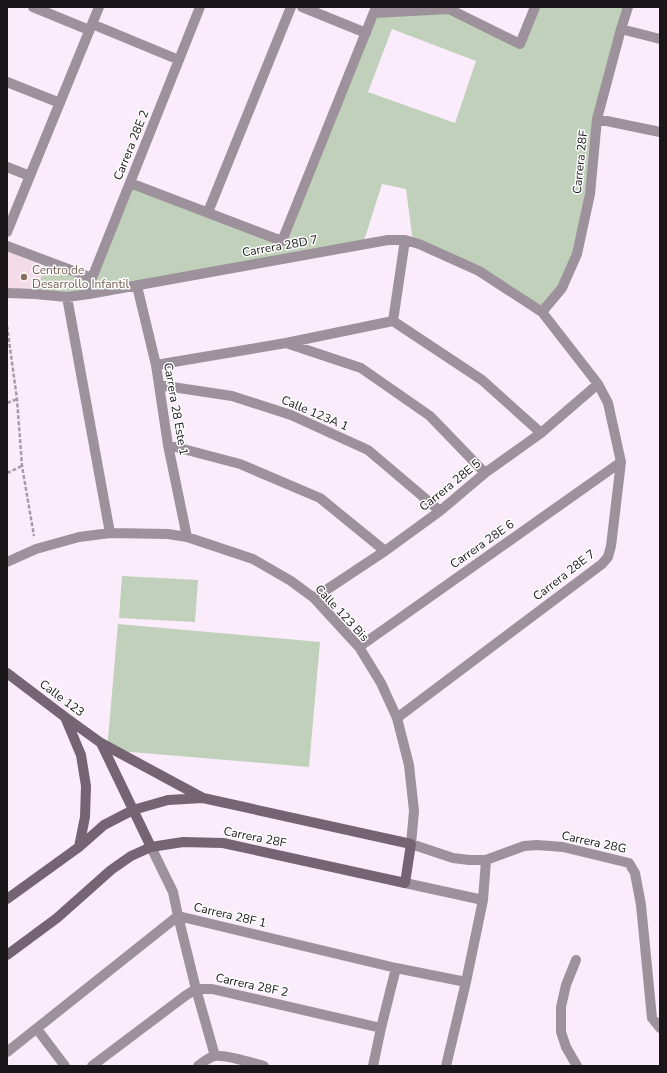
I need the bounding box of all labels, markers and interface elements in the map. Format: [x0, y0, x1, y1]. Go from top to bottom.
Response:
street label: Carrera 28E 2 [110, 107, 152, 183]
street label: Carrera 28F [569, 129, 591, 195]
street label: Carrera 28D 7 [241, 231, 319, 261]
place label: Centro de Desarrollo Infantil [32, 262, 129, 292]
marker: Centro de Desarrollo Infantil [19, 272, 29, 282]
street label: Carrera 28 Este 1 [160, 361, 192, 457]
street label: Calle 123A 1 [279, 392, 351, 434]
street label: Carrera 28E 5 [416, 455, 484, 515]
street label: Carrera 28E 6 [447, 516, 517, 572]
street label: Carrera 28E 7 [530, 546, 598, 604]
street label: Calle 123 Bis [312, 581, 373, 645]
street label: Calle 123 [36, 676, 88, 720]
street label: Carrera 28F [222, 823, 288, 851]
street label: Carrera 28G [560, 827, 628, 857]
street label: Carrera 28F 1 [192, 899, 268, 931]
street label: Carrera 28F 2 [214, 969, 290, 1001]

